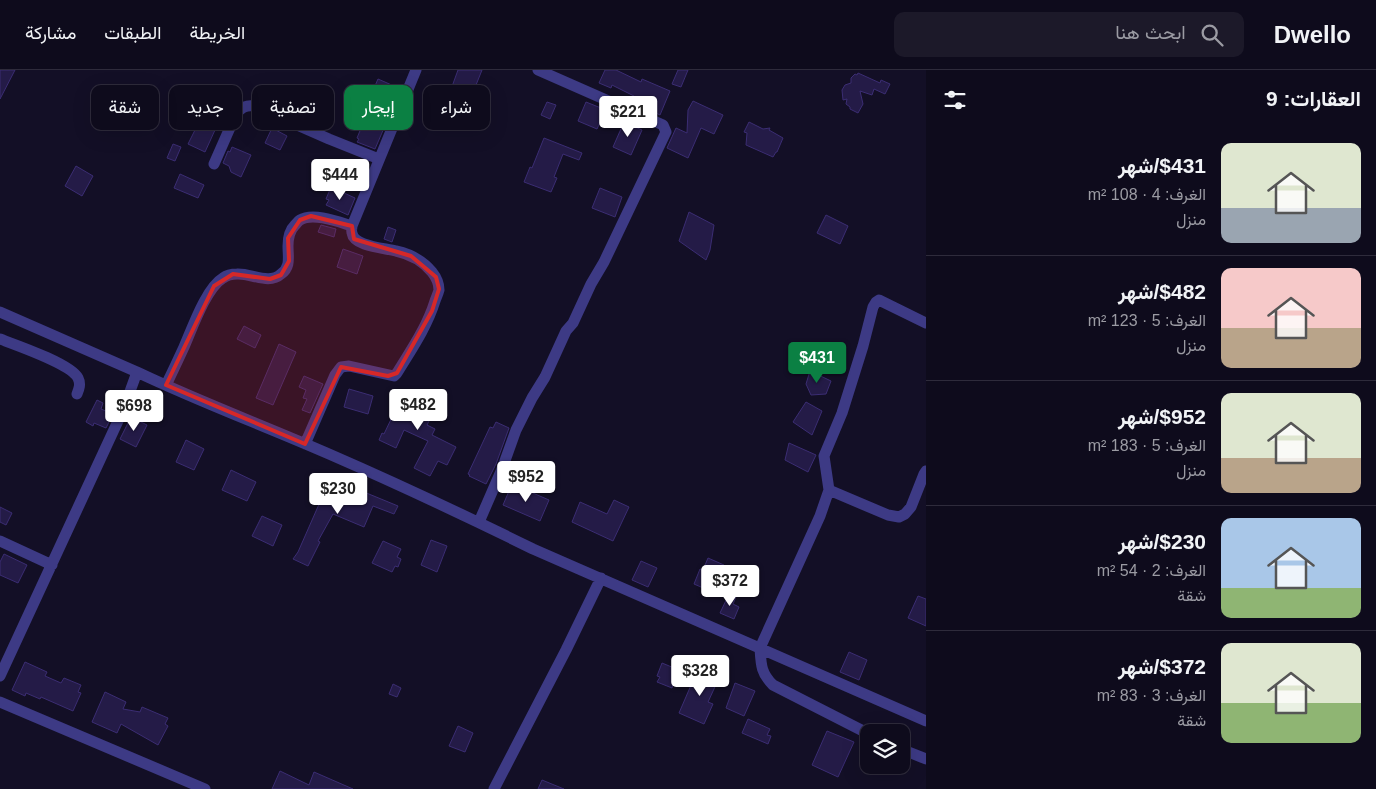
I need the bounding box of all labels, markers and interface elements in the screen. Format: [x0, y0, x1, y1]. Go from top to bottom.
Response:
search box [894, 12, 1244, 57]
icon: search [1198, 21, 1226, 49]
text: Dwello [1274, 21, 1351, 48]
text: ابحث هنا [1115, 22, 1186, 43]
text: مشاركة [25, 23, 76, 43]
text: الطبقات [104, 23, 161, 43]
text: الخريطة [189, 23, 245, 43]
chip: شقة [91, 85, 159, 130]
chip: جديد [169, 85, 242, 130]
chip: تصفية [252, 85, 334, 130]
chip: إيجار [344, 85, 413, 130]
chip: شراء [423, 85, 490, 130]
icon: filters [941, 86, 969, 114]
text: العقارات: 9 [1266, 87, 1361, 110]
pin: $221 [598, 96, 658, 138]
text: $221 [610, 103, 646, 120]
text: $431/شهر [1118, 154, 1206, 177]
pin: $444 [310, 158, 370, 201]
icon: home [1261, 163, 1321, 223]
text: $444 [322, 166, 358, 183]
text: الغرف: 4 · 108 m² [1088, 186, 1206, 203]
text: منزل [1176, 211, 1206, 228]
text: $482/شهر [1118, 280, 1206, 303]
icon: home [1261, 288, 1321, 348]
text: الغرف: 5 · 123 m² [1088, 312, 1206, 329]
text: منزل [1176, 337, 1206, 354]
pin: $431 [787, 342, 847, 384]
text: $431 [799, 349, 835, 366]
pin: $482 [388, 388, 448, 431]
pin: $698 [104, 390, 164, 432]
text: $482 [400, 396, 436, 413]
text: $698 [116, 397, 152, 414]
text: $952/شهر [1118, 405, 1206, 428]
icon: home [1261, 413, 1321, 473]
text: الغرف: 5 · 183 m² [1088, 437, 1206, 454]
pin: $952 [496, 460, 556, 503]
text: منزل [1176, 462, 1206, 479]
text: $952 [508, 468, 544, 485]
pin: $230 [308, 472, 368, 515]
text: $230 [320, 480, 356, 497]
text: $230/شهر [1118, 530, 1206, 553]
icon: home [1261, 538, 1321, 598]
text: الغرف: 2 · 54 m² [1097, 562, 1206, 579]
pin: $372 [700, 564, 760, 607]
text: $372 [712, 572, 748, 589]
text: شقة [1177, 587, 1206, 604]
pin: $328 [670, 654, 730, 697]
text: $372/شهر [1118, 655, 1206, 678]
text: $328 [682, 662, 718, 679]
icon: home [1261, 663, 1321, 723]
text: الغرف: 3 · 83 m² [1097, 687, 1206, 704]
text: شقة [1177, 712, 1206, 729]
map controls [860, 724, 910, 774]
button: layers [860, 724, 910, 774]

